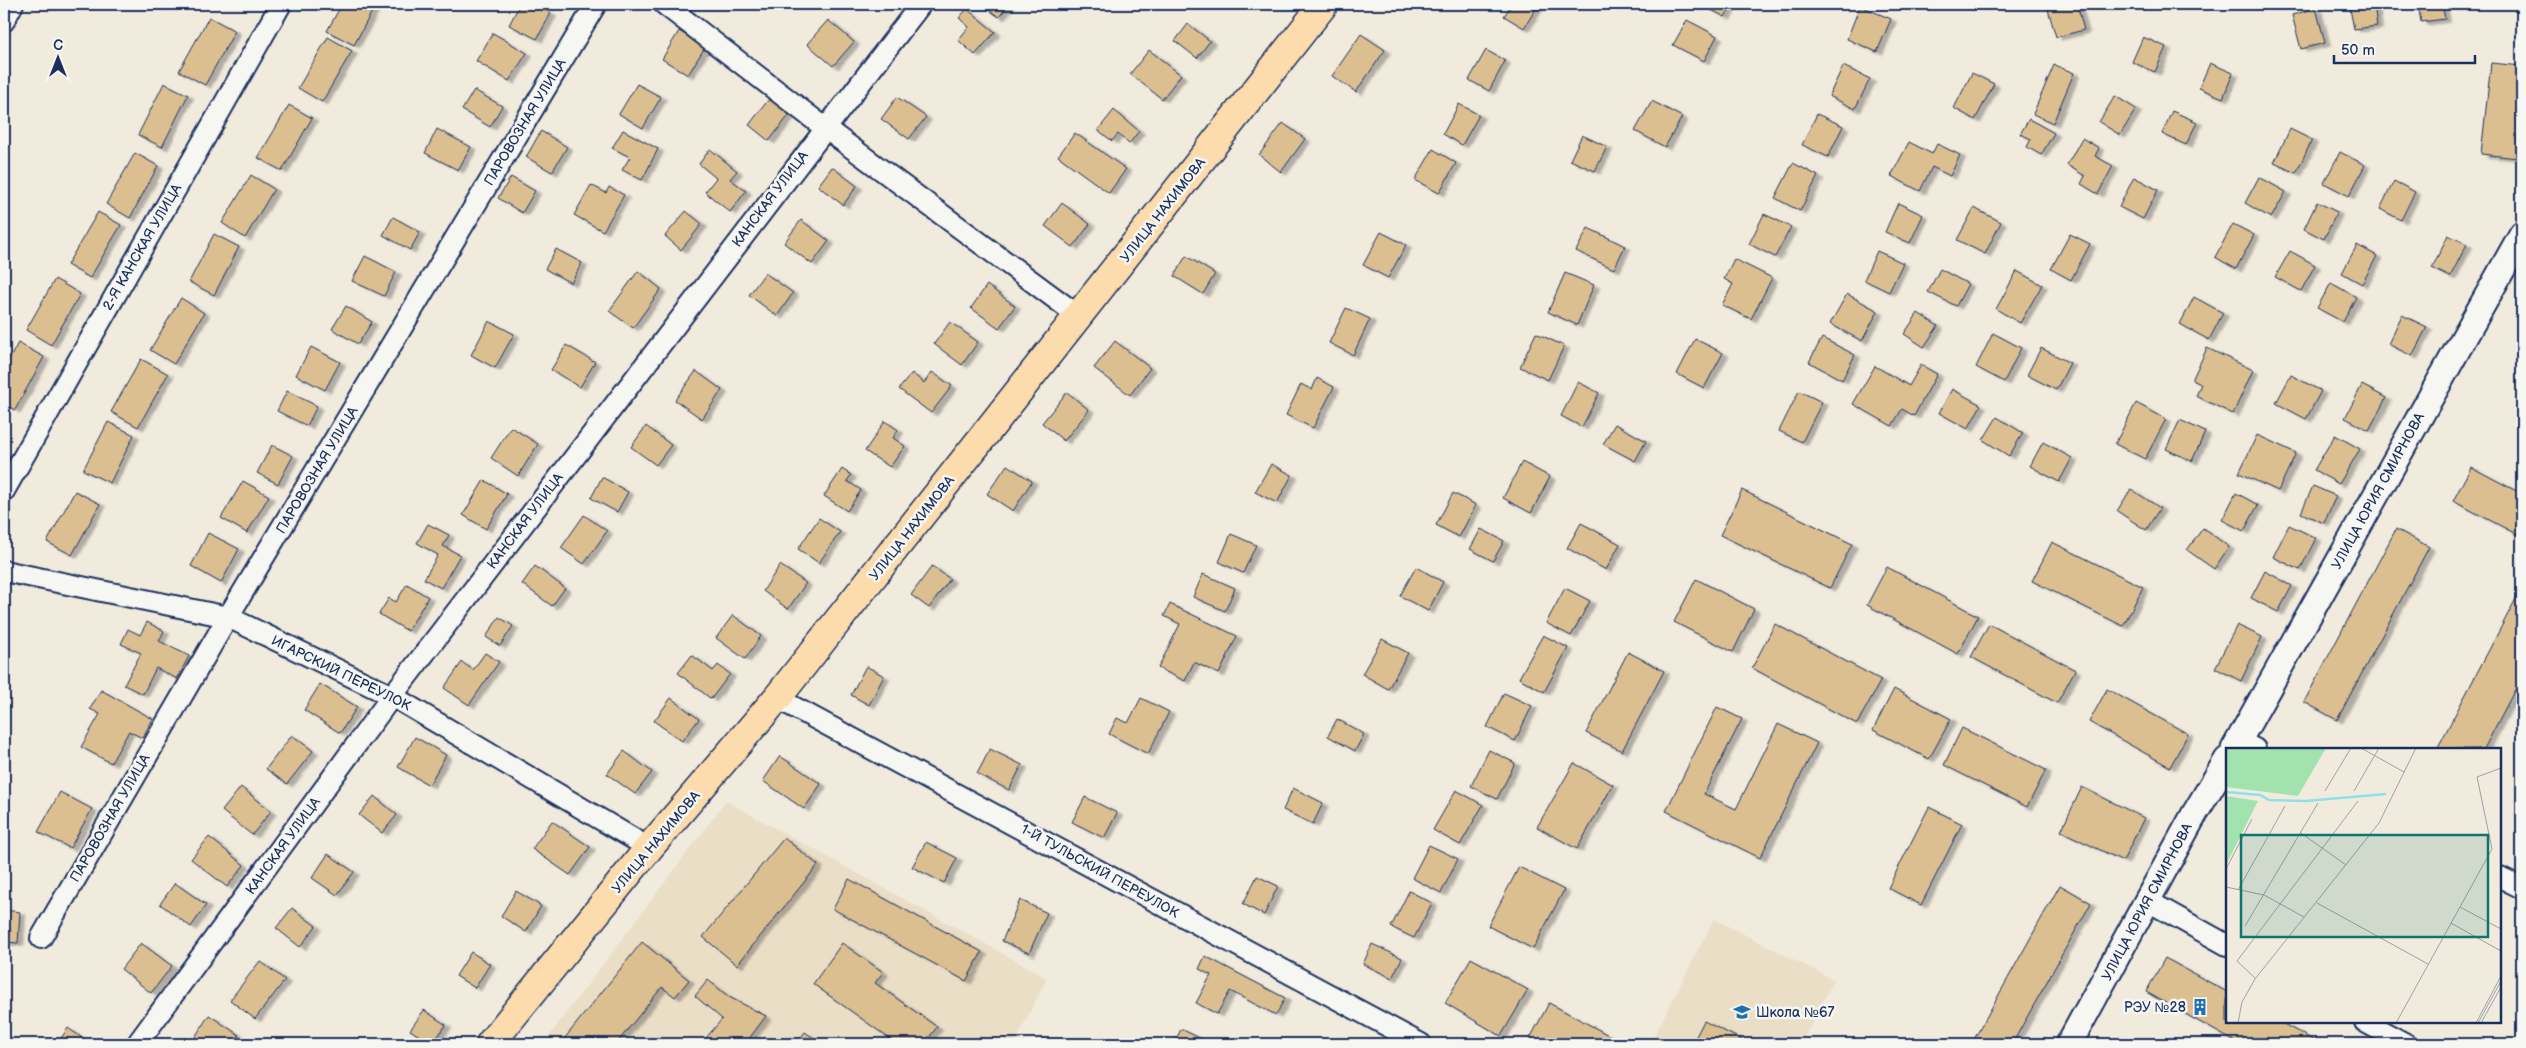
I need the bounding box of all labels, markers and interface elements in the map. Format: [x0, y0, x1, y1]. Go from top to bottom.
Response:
north arrow [32, 32, 82, 82]
scale bar [2334, 32, 2475, 64]
text: С [53, 37, 63, 54]
text: 50 m [2341, 41, 2375, 60]
street label: ПАРОВОЗНАЯ УЛИЦА [480, 55, 570, 189]
street label: КАНСКАЯ УЛИЦА [728, 147, 812, 250]
street label: УЛИЦА НАХИМОВА [1117, 154, 1209, 266]
street label: 2-Я КАНСКАЯ УЛИЦА [99, 180, 185, 313]
street label: ПАРОВОЗНАЯ УЛИЦА [272, 403, 362, 537]
street label: УЛИЦА ЮРИЯ СМИРНОВА [2328, 409, 2428, 572]
street label: КАНСКАЯ УЛИЦА [483, 469, 567, 572]
street label: УЛИЦА НАХИМОВА [866, 472, 958, 584]
street label: ИГАРСКИЙ ПЕРЕУЛОК [268, 632, 414, 715]
inset map [2226, 748, 2501, 1023]
street label: ПАРОВОЗНАЯ УЛИЦА [66, 750, 154, 885]
street label: УЛИЦА НАХИМОВА [608, 787, 704, 897]
street label: КАНСКАЯ УЛИЦА [242, 794, 324, 898]
street label: 1-Й ТУЛЬСКИЙ ПЕРЕУЛОК [1018, 820, 1183, 922]
street label: УЛИЦА ЮРИЯ СМИРНОВА [2098, 820, 2196, 984]
building icon: РЭУ №28 [2190, 997, 2210, 1017]
place label: РЭУ №28 [2124, 999, 2186, 1016]
school or university icon: Школа №67 [1732, 1002, 1752, 1022]
place label: Школа №67 [1756, 1004, 1835, 1021]

